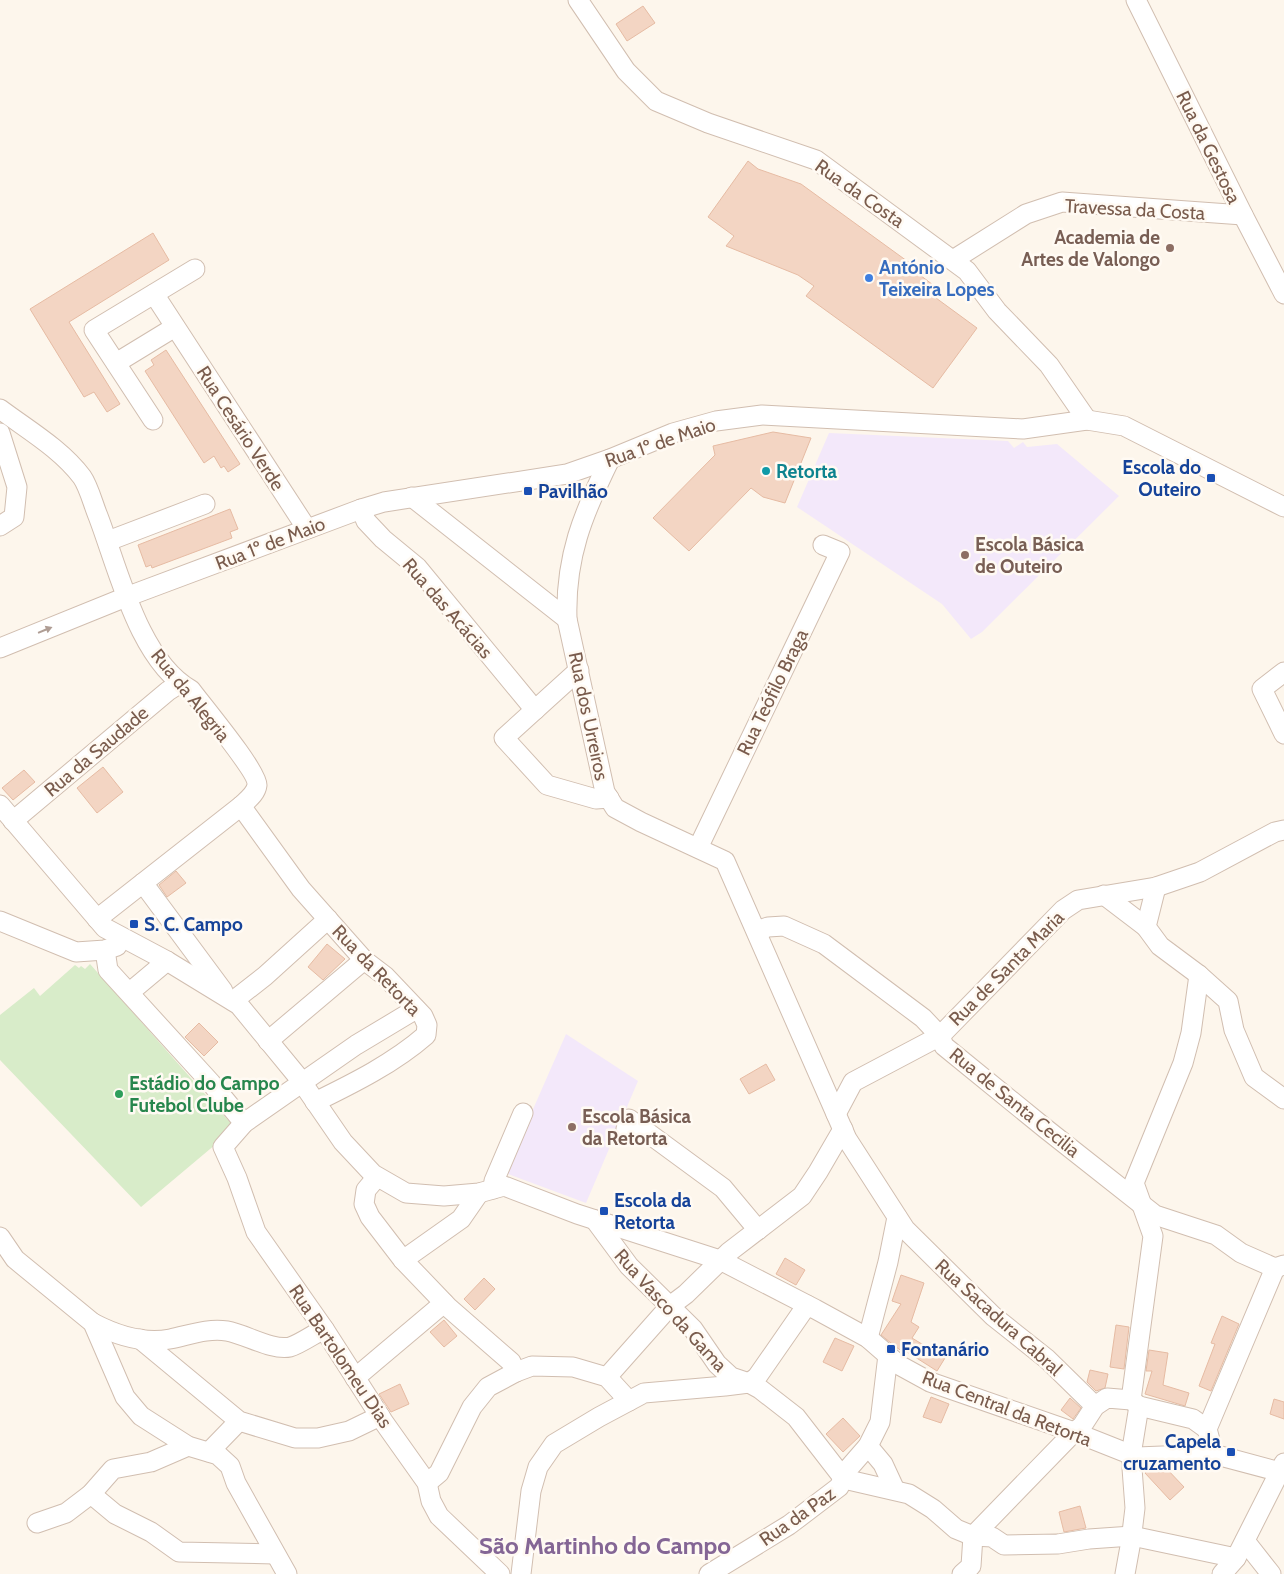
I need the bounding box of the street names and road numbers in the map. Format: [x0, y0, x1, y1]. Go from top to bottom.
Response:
street label: Rua da Gestosa [1171, 87, 1246, 207]
street label: Rua da Costa [811, 154, 909, 233]
street label: Travessa da Costa [1064, 194, 1206, 225]
street label: Rua Cesário Verde [192, 362, 290, 495]
street label: Rua 1º de Maio [602, 413, 719, 472]
street label: Rua 1º de Maio [212, 512, 328, 575]
street label: Rua das Acácias [398, 554, 497, 663]
street label: Rua Teófilo Braga [732, 625, 813, 759]
street label: Rua da Alegria [146, 644, 235, 746]
street label: Rua dos Urreiros [564, 650, 613, 783]
street label: Rua da Saudade [40, 701, 153, 802]
street label: Rua de Santa Maria [944, 906, 1069, 1031]
street label: Rua da Retorta [328, 920, 426, 1021]
street label: Rua de Santa Cecilia [945, 1043, 1085, 1162]
street label: Rua Vasco da Gama [609, 1244, 732, 1376]
street label: Rua Sacadura Cabral [930, 1254, 1067, 1381]
street label: Rua Bartolomeu Dias [284, 1280, 397, 1432]
street label: Rua Central da Retorta [919, 1366, 1095, 1451]
street label: Rua da Paz [755, 1482, 840, 1551]

